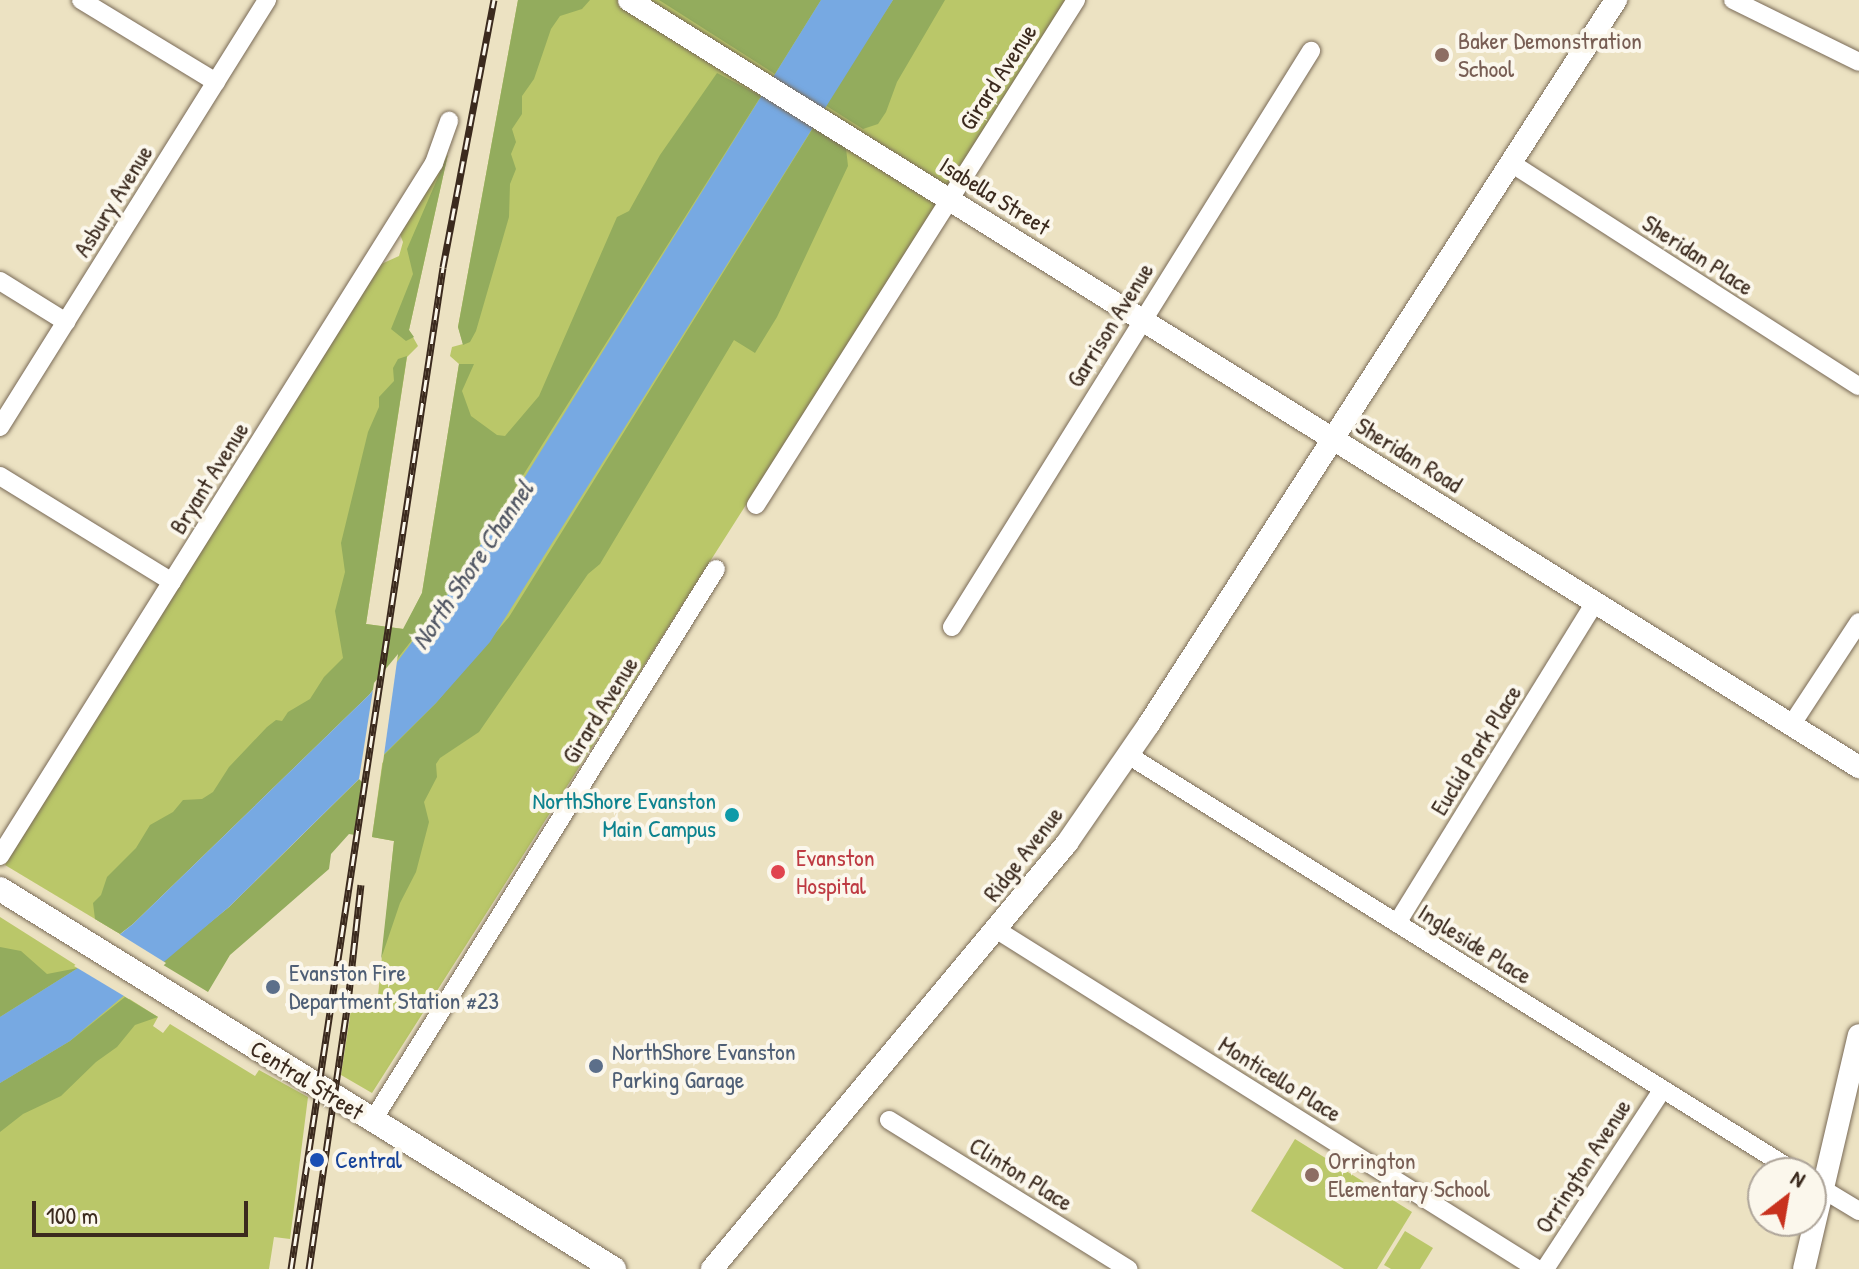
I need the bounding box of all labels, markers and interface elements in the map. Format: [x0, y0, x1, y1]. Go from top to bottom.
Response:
street label: Girard Avenue [953, 19, 1043, 135]
place label: Baker Demonstration School [1458, 27, 1642, 83]
marker: Baker Demonstration School [1433, 46, 1451, 64]
street label: Asbury Avenue [67, 140, 159, 262]
street label: Isabella Street [934, 151, 1056, 241]
street label: Sheridan Place [1637, 208, 1759, 302]
street label: Garrison Avenue [1060, 258, 1160, 392]
street label: Sheridan Road [1351, 411, 1467, 499]
street label: Bryant Avenue [163, 417, 255, 539]
water label: North Shore Channel [404, 475, 540, 655]
street label: Girard Avenue [556, 651, 644, 769]
street label: Euclid Park Place [1425, 680, 1527, 820]
place label: NorthShore Evanston Main Campus [532, 787, 716, 843]
street label: Ridge Avenue [977, 801, 1069, 907]
marker: NorthShore Evanston Main Campus [723, 806, 741, 824]
place label: Evanston Hospital [796, 844, 874, 900]
marker: Evanston Hospital [767, 861, 789, 883]
street label: Ingleside Place [1413, 898, 1537, 990]
place label: Evanston Fire Department Station #23 [289, 959, 499, 1015]
marker: Evanston Fire Department Station #23 [264, 978, 282, 996]
street label: Monticello Place [1213, 1030, 1347, 1128]
street label: Central Street [245, 1034, 369, 1126]
place label: NorthShore Evanston Parking Garage [612, 1038, 796, 1094]
marker: NorthShore Evanston Parking Garage [587, 1057, 605, 1075]
street label: Orrington Avenue [1529, 1094, 1637, 1238]
street label: Clinton Place [964, 1131, 1078, 1217]
place label: Central [335, 1146, 402, 1174]
place label: Orrington Elementary School [1328, 1147, 1490, 1203]
marker: Central [306, 1149, 328, 1171]
north arrow [1747, 1157, 1827, 1237]
text: N [1786, 1162, 1811, 1194]
marker: Orrington Elementary School [1303, 1166, 1321, 1184]
scale bar [36, 1185, 252, 1235]
text: 100 m [46, 1199, 98, 1231]

